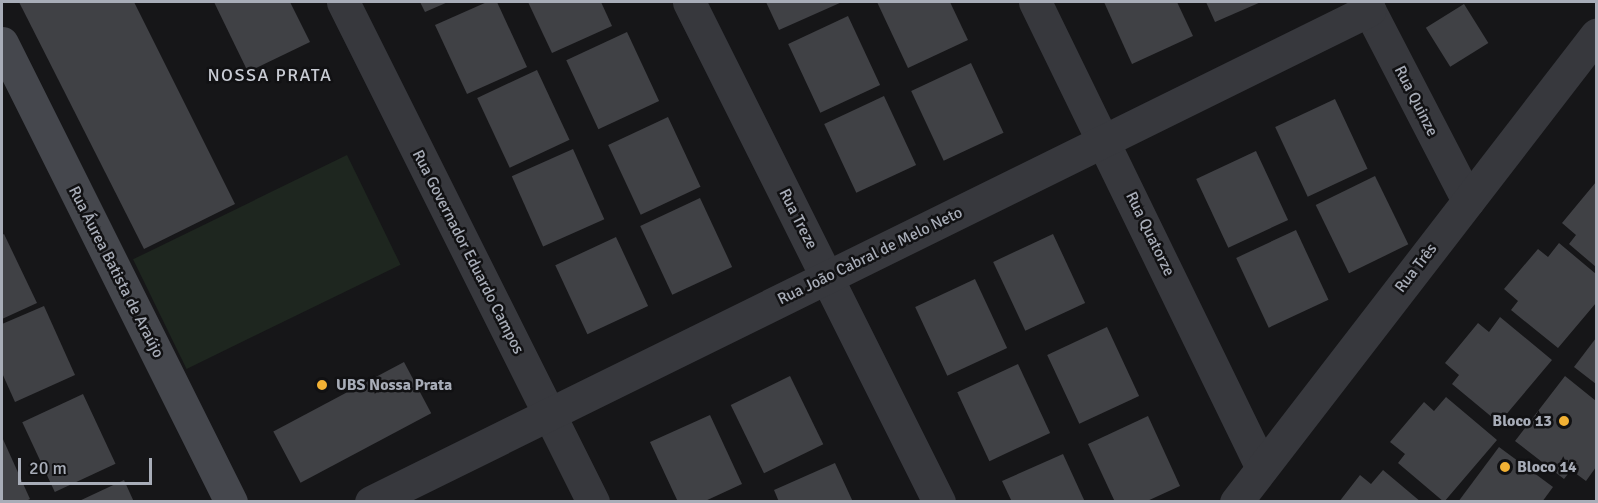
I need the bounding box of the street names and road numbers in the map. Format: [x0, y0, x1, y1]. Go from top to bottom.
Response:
street label: Rua Quinze [1390, 62, 1442, 140]
street label: Rua Governador Eduardo Campos [408, 147, 528, 357]
street label: Rua Áurea Batista de Araújo [64, 183, 168, 361]
street label: Rua Treze [775, 186, 821, 252]
street label: Rua Quatorze [1121, 189, 1179, 279]
street label: Rua João Cabral de Melo Neto [774, 203, 966, 309]
street label: Rua Três [1391, 240, 1441, 296]

